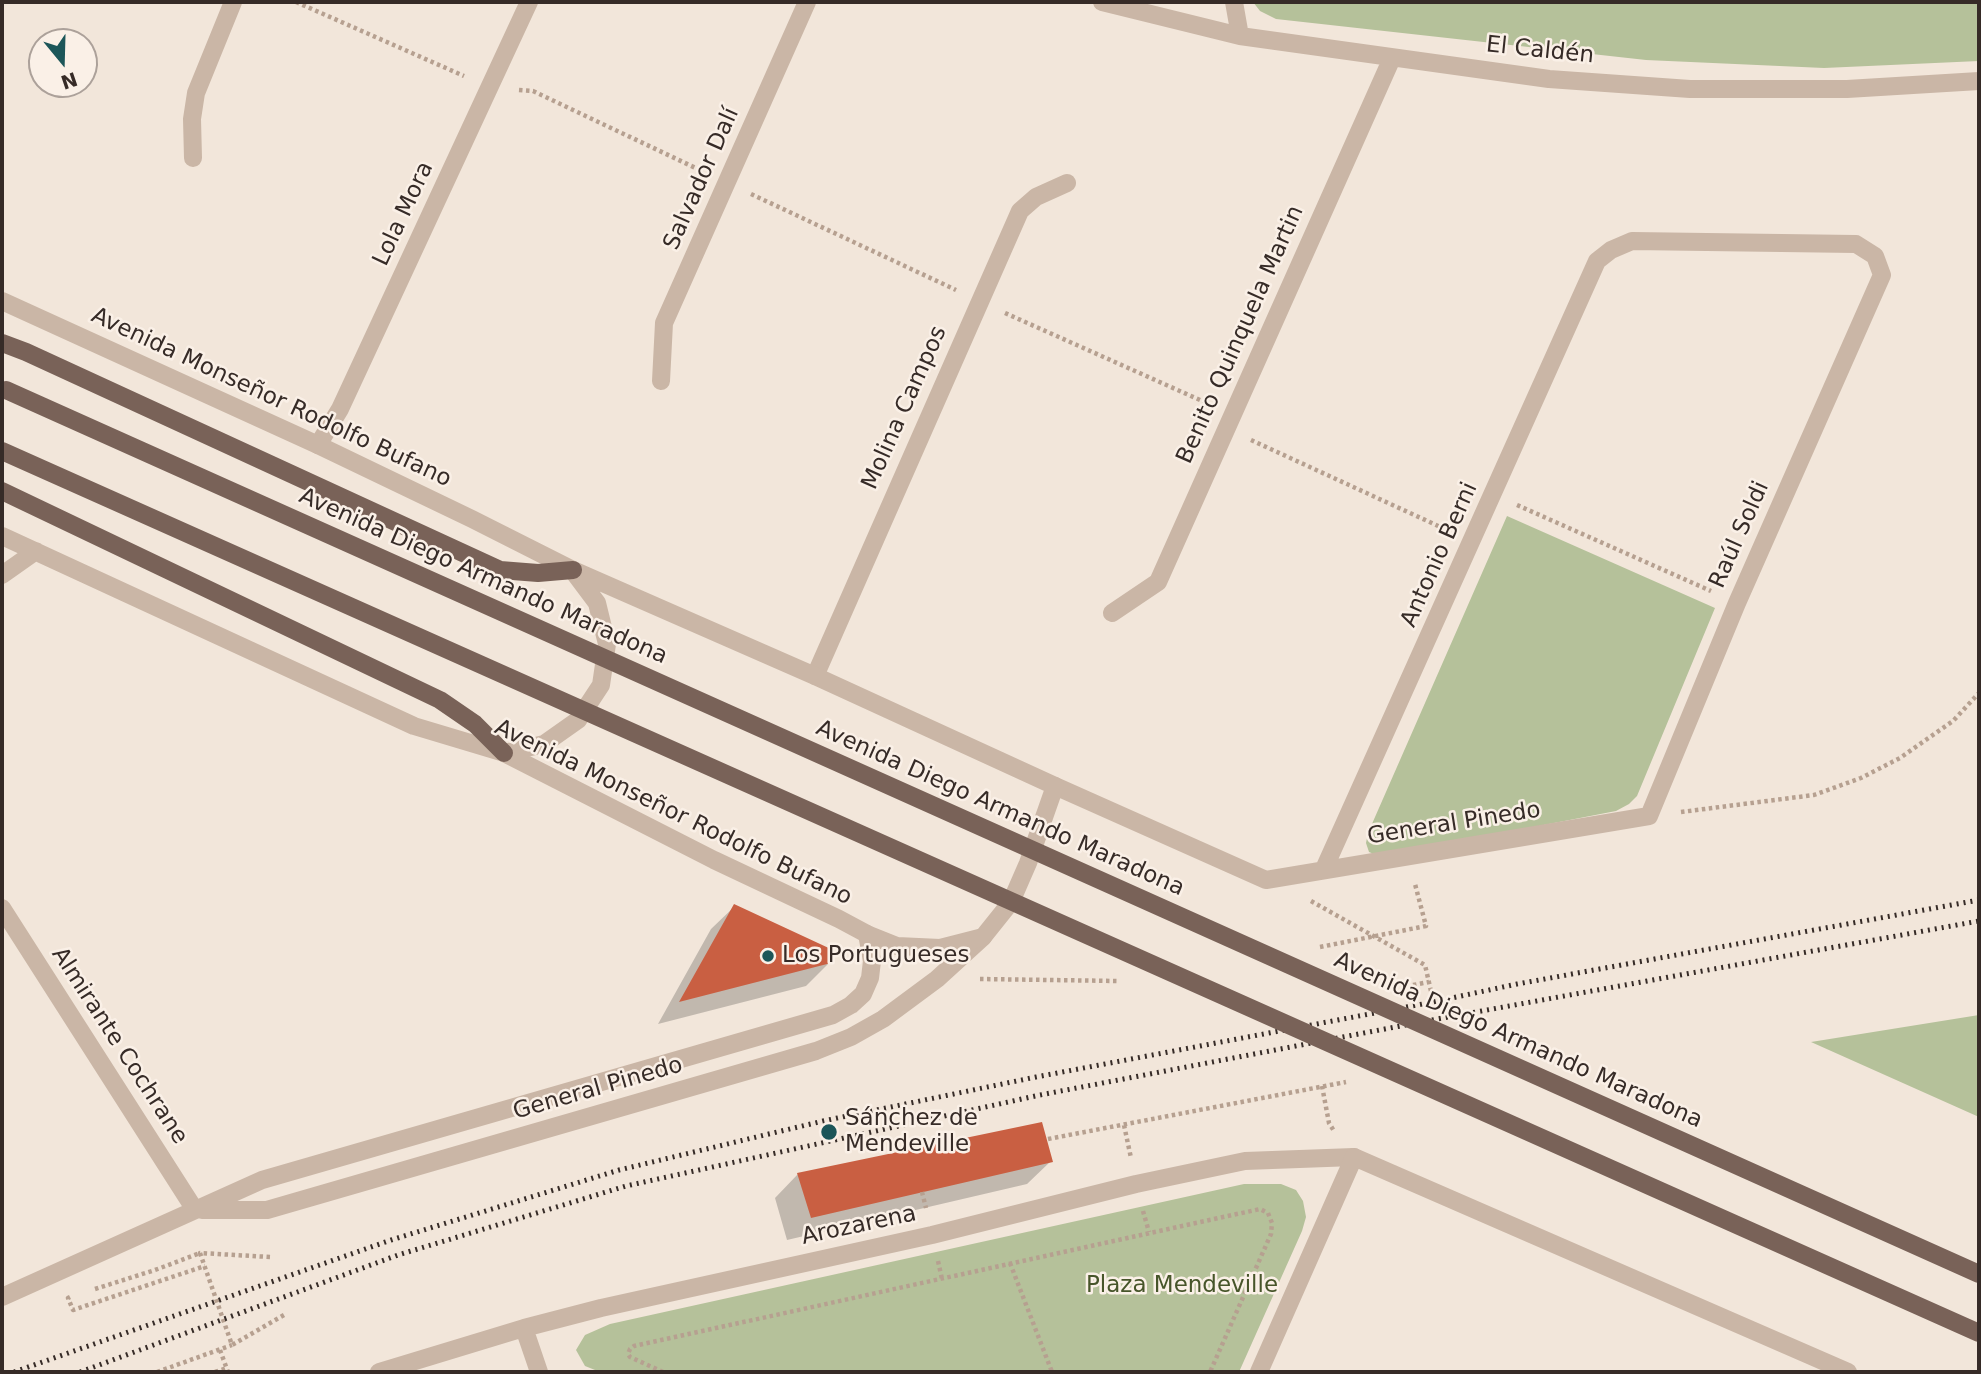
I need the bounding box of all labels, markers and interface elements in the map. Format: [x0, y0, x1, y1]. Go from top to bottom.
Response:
north arrow [28, 28, 98, 98]
street label: El Caldén [1485, 32, 1595, 70]
text: N [58, 68, 80, 94]
street label: Salvador Dalí [658, 104, 746, 254]
street label: Lola Mora [368, 158, 440, 270]
street label: Benito Quinquela Martin [1172, 202, 1310, 468]
street label: Avenida Monseñor Rodolfo Bufano [87, 302, 455, 494]
street label: Molina Campos [857, 322, 953, 494]
street label: Raúl Soldi [1704, 477, 1776, 593]
street label: Antonio Berni [1396, 478, 1484, 632]
street label: Avenida Diego Armando Maradona [295, 483, 671, 671]
street label: Avenida Monseñor Rodolfo Bufano [490, 714, 856, 912]
street label: Avenida Diego Armando Maradona [812, 715, 1188, 903]
street label: General Pinedo [1365, 797, 1543, 851]
street label: Almirante Cochrane [45, 942, 193, 1150]
place label: Los Portugueses [782, 942, 969, 970]
street label: Avenida Diego Armando Maradona [1330, 947, 1706, 1135]
marker: Los Portugueses [760, 948, 776, 964]
street label: General Pinedo [510, 1052, 686, 1126]
place label: Sánchez de Mendeville [845, 1105, 978, 1159]
marker: Sánchez de Mendeville [819, 1122, 839, 1142]
street label: Arozarena [799, 1200, 919, 1252]
park label: Plaza Mendeville [1086, 1272, 1278, 1300]

